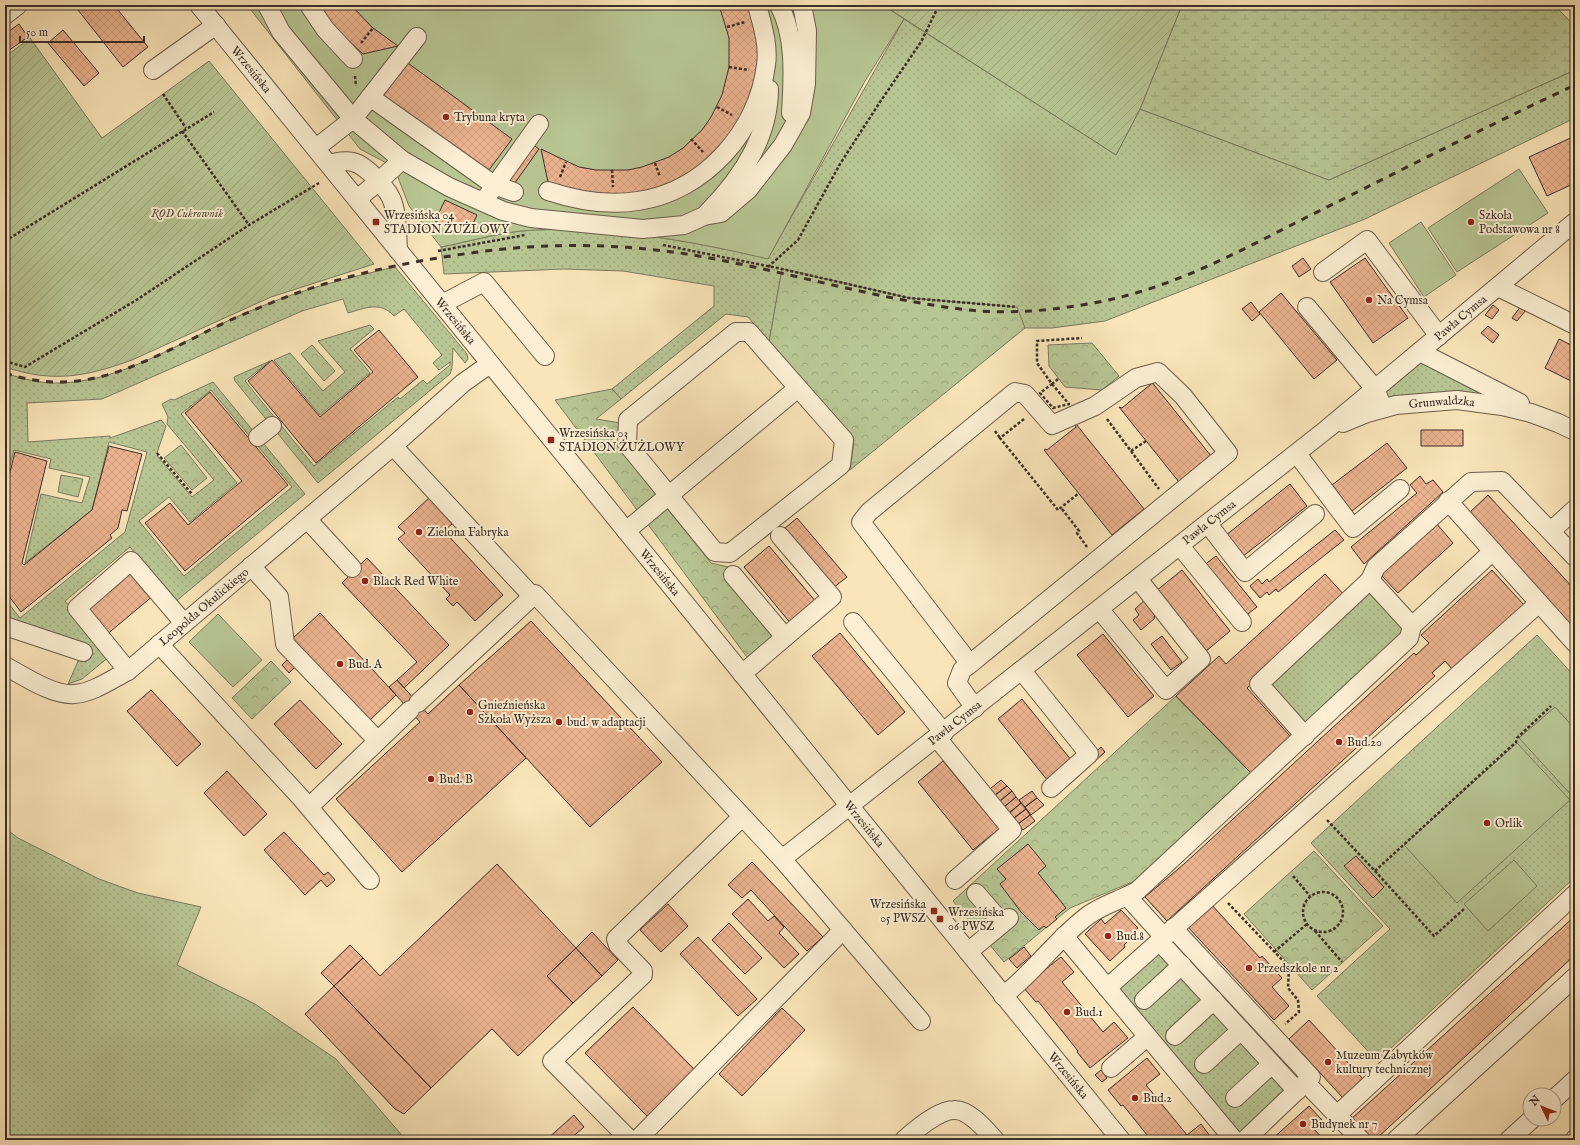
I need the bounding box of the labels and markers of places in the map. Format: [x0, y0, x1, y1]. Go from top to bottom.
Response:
place label: Trybuna kryta [454, 110, 526, 125]
marker: Trybuna kryta [441, 112, 451, 122]
place label: Wrzesińska 04 STADION ŻUŻLOWY [384, 208, 510, 237]
place label: Szkoła Podstawowa nr 8 [1479, 208, 1560, 237]
marker: Wrzesińska 04 STADION ŻUŻLOWY [371, 217, 381, 227]
marker: Szkoła Podstawowa nr 8 [1466, 217, 1476, 227]
place label: Na Cymsa [1377, 293, 1429, 308]
marker: Na Cymsa [1364, 295, 1374, 305]
place label: Wrzesińska 03 STADION ŻUŻLOWY [559, 426, 685, 455]
marker: Wrzesińska 03 STADION ŻUŻLOWY [546, 435, 556, 445]
place label: Zielona Fabryka [427, 525, 509, 540]
marker: Zielona Fabryka [414, 527, 424, 537]
place label: Black Red White [373, 574, 459, 589]
marker: Black Red White [360, 576, 370, 586]
place label: Bud. A [348, 657, 383, 672]
marker: Bud. A [335, 659, 345, 669]
place label: Gnieźnieńska Szkoła Wyższa [478, 698, 552, 727]
marker: Gnieźnieńska Szkoła Wyższa [465, 707, 475, 717]
place label: bud. w adaptacji [567, 715, 646, 731]
marker: bud. w adaptacji [554, 717, 564, 727]
place label: Bud.20 [1347, 735, 1382, 750]
marker: Bud.20 [1334, 737, 1344, 747]
place label: Bud. B [439, 772, 473, 787]
marker: Bud. B [426, 774, 436, 784]
place label: Orlik [1495, 816, 1523, 831]
marker: Orlik [1482, 818, 1492, 828]
place label: Wrzesińska 05 PWSZ [870, 897, 927, 926]
place label: Wrzesińska 06 PWSZ [948, 905, 1005, 934]
marker: Wrzesińska 05 PWSZ [929, 906, 939, 916]
marker: Wrzesińska 06 PWSZ [935, 914, 945, 924]
place label: Bud.8 [1116, 929, 1144, 944]
marker: Bud.8 [1103, 931, 1113, 941]
place label: Przedszkole nr 2 [1257, 961, 1339, 976]
marker: Przedszkole nr 2 [1244, 963, 1254, 973]
place label: Bud.1 [1075, 1005, 1103, 1020]
marker: Bud.1 [1062, 1007, 1072, 1017]
place label: Muzeum Zabytków kultury technicznej [1336, 1048, 1434, 1077]
marker: Muzeum Zabytków kultury technicznej [1323, 1057, 1333, 1067]
place label: Bud.2 [1143, 1091, 1172, 1106]
marker: Bud.2 [1130, 1093, 1140, 1103]
place label: Budynek nr 7 [1311, 1117, 1377, 1132]
marker: Budynek nr 7 [1298, 1119, 1308, 1129]

